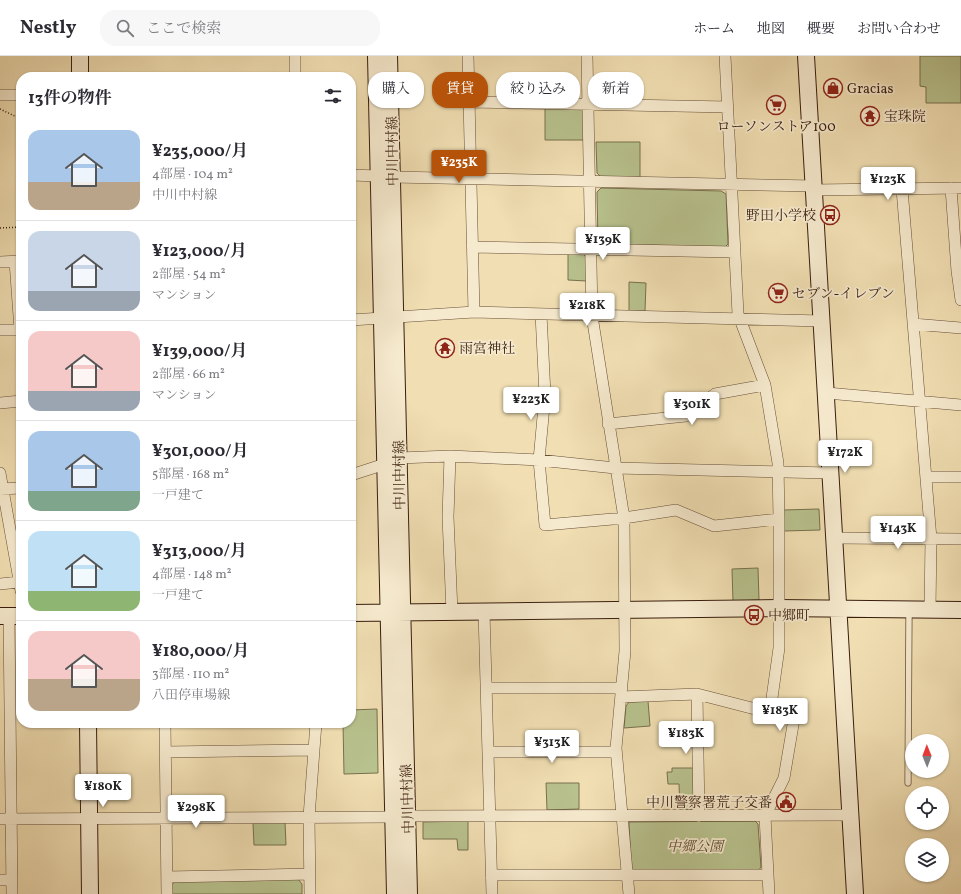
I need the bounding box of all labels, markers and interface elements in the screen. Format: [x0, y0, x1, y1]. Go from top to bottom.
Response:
search box [100, 10, 380, 46]
text: Nestly [20, 15, 76, 41]
icon: search [114, 17, 136, 39]
text: ここで検索 [146, 19, 221, 40]
text: ホーム [693, 20, 735, 39]
text: 地図 [757, 20, 785, 39]
text: 概要 [807, 20, 835, 39]
text: お問い合わせ [857, 20, 941, 39]
chip: 購入 [368, 72, 424, 108]
chip: 賃貸 [432, 72, 488, 108]
chip: 絞り込み [496, 72, 580, 108]
chip: 新着 [588, 72, 644, 108]
shop icon: Gracias [822, 77, 844, 99]
place label: Gracias [847, 80, 894, 99]
icon: filters [322, 85, 344, 107]
text: 13件の物件 [28, 87, 112, 110]
supermarket icon: ローソンストア100 [765, 94, 787, 116]
temple icon: 宝珠院 [859, 105, 881, 127]
place label: 宝珠院 [884, 108, 926, 127]
street label: 中川中村線 [383, 116, 404, 186]
place label: ローソンストア100 [716, 118, 836, 137]
text: ¥235,000/月 [152, 140, 248, 163]
icon: home [60, 146, 108, 194]
pin: ¥235K [431, 150, 487, 184]
text: ¥235K [440, 154, 478, 172]
text: 4部屋 · 104 m² [152, 166, 233, 184]
pin: ¥123K [860, 167, 916, 201]
text: ¥123K [870, 171, 906, 189]
text: 中川中村線 [152, 187, 217, 205]
bus stop icon: 野田小学校 [819, 204, 841, 226]
place label: 野田小学校 [746, 207, 816, 226]
pin: ¥139K [575, 227, 631, 261]
text: ¥139K [585, 231, 621, 249]
text: ¥123,000/月 [152, 240, 247, 263]
icon: home [60, 247, 108, 295]
text: 2部屋 · 54 m² [152, 266, 226, 284]
supermarket icon: セブン-イレブン [767, 282, 789, 304]
place label: セブン-イレブン [792, 285, 895, 304]
text: マンション [152, 287, 216, 305]
pin: ¥218K [559, 293, 615, 327]
text: ¥218K [569, 297, 605, 315]
temple icon: 雨宮神社 [434, 337, 456, 359]
text: ¥139,000/月 [152, 340, 248, 363]
place label: 雨宮神社 [459, 340, 515, 359]
icon: home [60, 347, 108, 395]
text: 2部屋 · 66 m² [152, 366, 225, 384]
text: マンション [152, 387, 216, 405]
pin: ¥223K [503, 387, 559, 421]
text: ¥223K [512, 391, 550, 409]
pin: ¥301K [664, 392, 720, 426]
text: ¥301K [673, 396, 711, 414]
text: ¥301,000/月 [152, 440, 249, 463]
street label: 中川中村線 [390, 440, 411, 510]
pin: ¥172K [817, 440, 873, 474]
text: ¥172K [827, 444, 863, 462]
icon: home [60, 447, 108, 495]
text: 5部屋 · 168 m² [152, 466, 229, 484]
text: 一戸建て [152, 487, 204, 505]
pin: ¥143K [870, 516, 926, 550]
text: ¥143K [880, 520, 916, 538]
text: ¥313,000/月 [152, 540, 247, 563]
icon: home [60, 547, 108, 595]
text: 4部屋 · 148 m² [152, 566, 232, 584]
text: 一戸建て [152, 587, 204, 605]
bus stop icon: 中郷町 [743, 604, 765, 626]
place label: 中郷町 [768, 607, 810, 626]
text: ¥180,000/月 [152, 640, 250, 663]
icon: home [60, 647, 108, 695]
text: 3部屋 · 110 m² [152, 666, 229, 684]
text: 八田停車場線 [152, 687, 230, 705]
pin: ¥183K [752, 698, 808, 732]
text: ¥183K [762, 702, 798, 720]
pin: ¥183K [658, 721, 714, 755]
text: ¥183K [668, 725, 704, 743]
pin: ¥313K [524, 730, 580, 764]
text: ¥313K [534, 734, 570, 752]
north arrow [905, 734, 949, 778]
map controls [905, 734, 949, 882]
street label: 中川中村線 [398, 764, 419, 834]
pin: ¥180K [75, 774, 131, 808]
text: ¥180K [84, 778, 122, 796]
button: locate [905, 786, 949, 830]
public building icon: 中川警察署荒子交番 [775, 791, 797, 813]
place label: 中川警察署荒子交番 [646, 794, 772, 813]
pin: ¥298K [168, 795, 224, 829]
text: ¥298K [177, 799, 215, 817]
park label: 中郷公園 [667, 838, 725, 857]
button: layers [905, 838, 949, 882]

